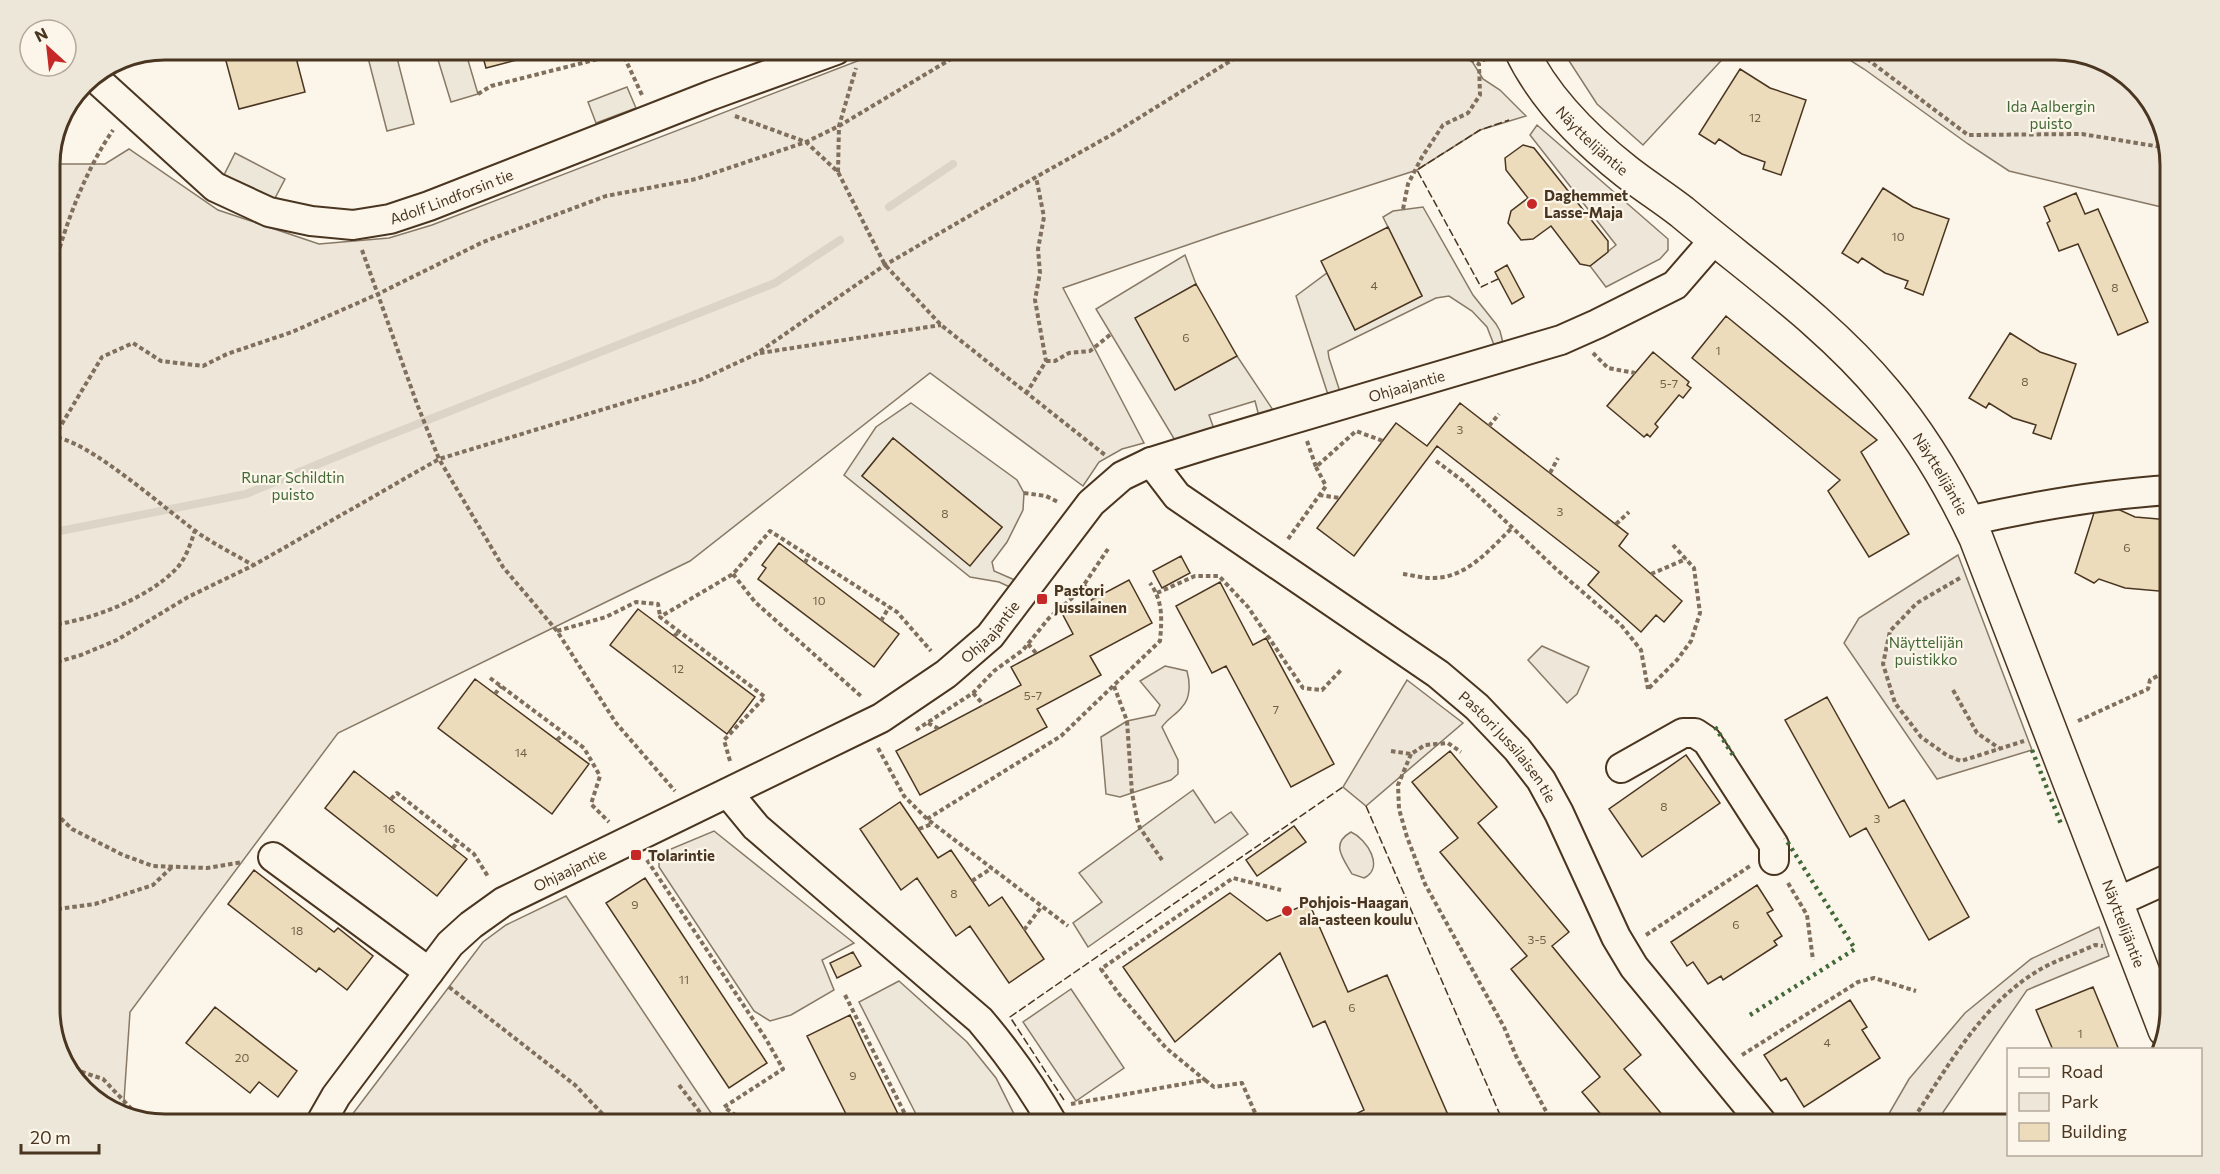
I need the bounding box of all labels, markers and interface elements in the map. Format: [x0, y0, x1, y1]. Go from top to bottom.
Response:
north arrow [18, 18, 78, 78]
text: N [31, 23, 51, 45]
park label: Ida Aalbergin puisto [2007, 97, 2095, 132]
street label: Näyttelijäntie [1553, 102, 1632, 179]
house number: 12 [1749, 110, 1761, 124]
street label: Adolf Lindforsin tie [387, 165, 516, 227]
place label: Daghemmet Lasse-Maja [1544, 186, 1628, 221]
marker: Daghemmet Lasse-Maja [1525, 197, 1539, 211]
house number: 10 [1892, 229, 1905, 243]
house number: 4 [1370, 278, 1378, 292]
house number: 8 [2111, 280, 2119, 294]
house number: 6 [1182, 330, 1190, 344]
house number: 1 [1715, 343, 1721, 357]
street label: Ohjaajantie [1366, 366, 1447, 405]
house number: 8 [2021, 374, 2029, 388]
house number: 5-7 [1660, 376, 1678, 390]
house number: 3 [1457, 422, 1464, 436]
street label: Näyttelijäntie [1910, 429, 1972, 518]
park label: Runar Schildtin puisto [241, 468, 345, 503]
house number: 3 [1557, 504, 1564, 518]
house number: 8 [941, 506, 949, 520]
house number: 6 [2123, 540, 2131, 554]
place label: Pastori Jussilainen [1054, 581, 1127, 616]
marker: Pastori Jussilainen [1035, 592, 1049, 606]
house number: 10 [813, 593, 826, 607]
street label: Ohjaajantie [957, 597, 1023, 667]
park label: Näyttelijän puistikko [1889, 633, 1963, 668]
house number: 12 [672, 661, 684, 675]
street label: Pastori Jussilaisen tie [1455, 687, 1560, 805]
house number: 5-7 [1024, 688, 1042, 702]
house number: 7 [1273, 702, 1279, 716]
house number: 14 [515, 745, 527, 759]
house number: 8 [1660, 799, 1668, 813]
house number: 3 [1874, 811, 1881, 825]
house number: 16 [383, 821, 395, 835]
street label: Ohjaajantie [530, 844, 609, 895]
place label: Tolarintie [648, 846, 715, 864]
marker: Tolarintie [629, 848, 643, 862]
street label: Näyttelijäntie [2099, 877, 2149, 970]
house number: 8 [950, 886, 958, 900]
place label: Pohjois-Haagan ala-asteen koulu [1299, 893, 1412, 928]
house number: 9 [631, 897, 639, 911]
marker: Pohjois-Haagan ala-asteen koulu [1280, 904, 1294, 918]
house number: 6 [1732, 917, 1740, 931]
house number: 18 [291, 923, 303, 937]
house number: 3-5 [1528, 932, 1547, 946]
house number: 11 [679, 972, 689, 986]
house number: 6 [1348, 1000, 1356, 1014]
house number: 1 [2077, 1026, 2083, 1040]
house number: 4 [1823, 1035, 1831, 1049]
legend [2007, 1048, 2202, 1156]
house number: 20 [235, 1050, 249, 1064]
text: Road [2061, 1060, 2103, 1082]
house number: 9 [849, 1068, 857, 1082]
text: Park [2061, 1090, 2099, 1112]
scale bar [21, 1117, 99, 1155]
text: Building [2061, 1120, 2127, 1142]
text: 20 m [30, 1126, 71, 1148]

